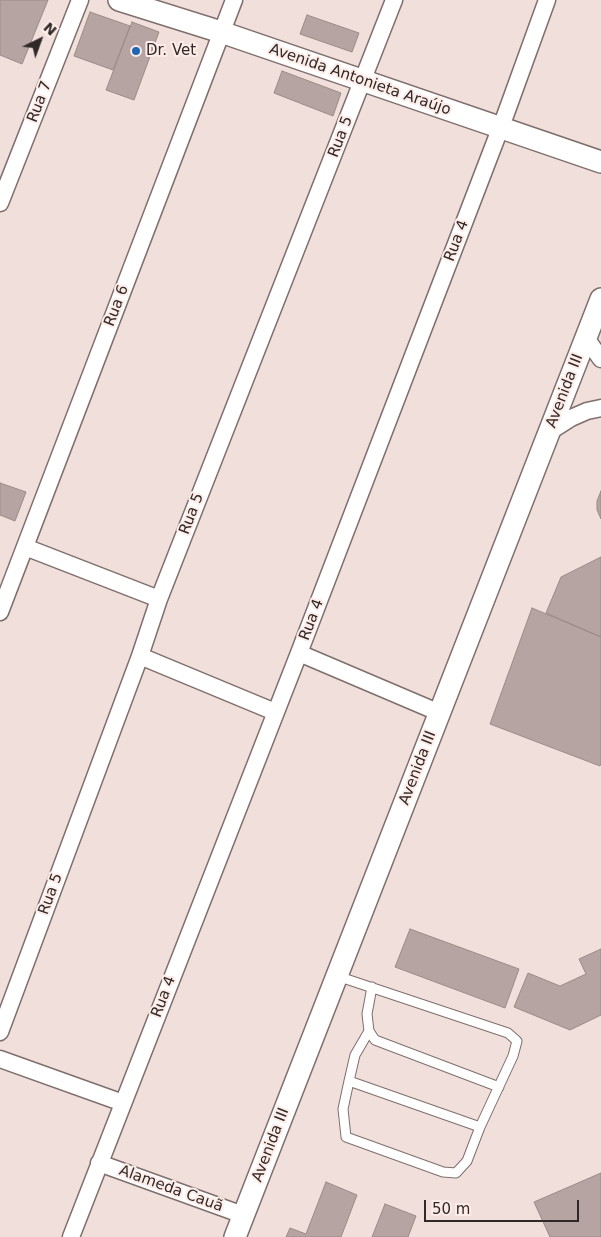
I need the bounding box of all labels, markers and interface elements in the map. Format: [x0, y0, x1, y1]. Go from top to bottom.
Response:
north arrow [15, 15, 65, 65]
text: N [40, 19, 60, 39]
street label: Avenida Antonieta Araújo [267, 40, 453, 120]
place label: Dr. Vet [146, 42, 196, 60]
marker: Dr. Vet [130, 45, 142, 57]
street label: Rua 7 [24, 79, 56, 125]
street label: Rua 5 [325, 114, 357, 160]
street label: Rua 4 [441, 218, 473, 264]
street label: Rua 6 [101, 283, 133, 329]
street label: Avenida III [543, 351, 587, 431]
street label: Rua 5 [176, 491, 208, 537]
street label: Rua 4 [296, 597, 328, 643]
street label: Avenida III [396, 728, 440, 808]
street label: Rua 5 [35, 871, 67, 917]
street label: Rua 4 [148, 974, 180, 1020]
street label: Avenida III [249, 1105, 293, 1185]
street label: Alameda Cauã [117, 1162, 225, 1216]
scale bar [426, 1190, 581, 1222]
text: 50 m [432, 1200, 470, 1218]

